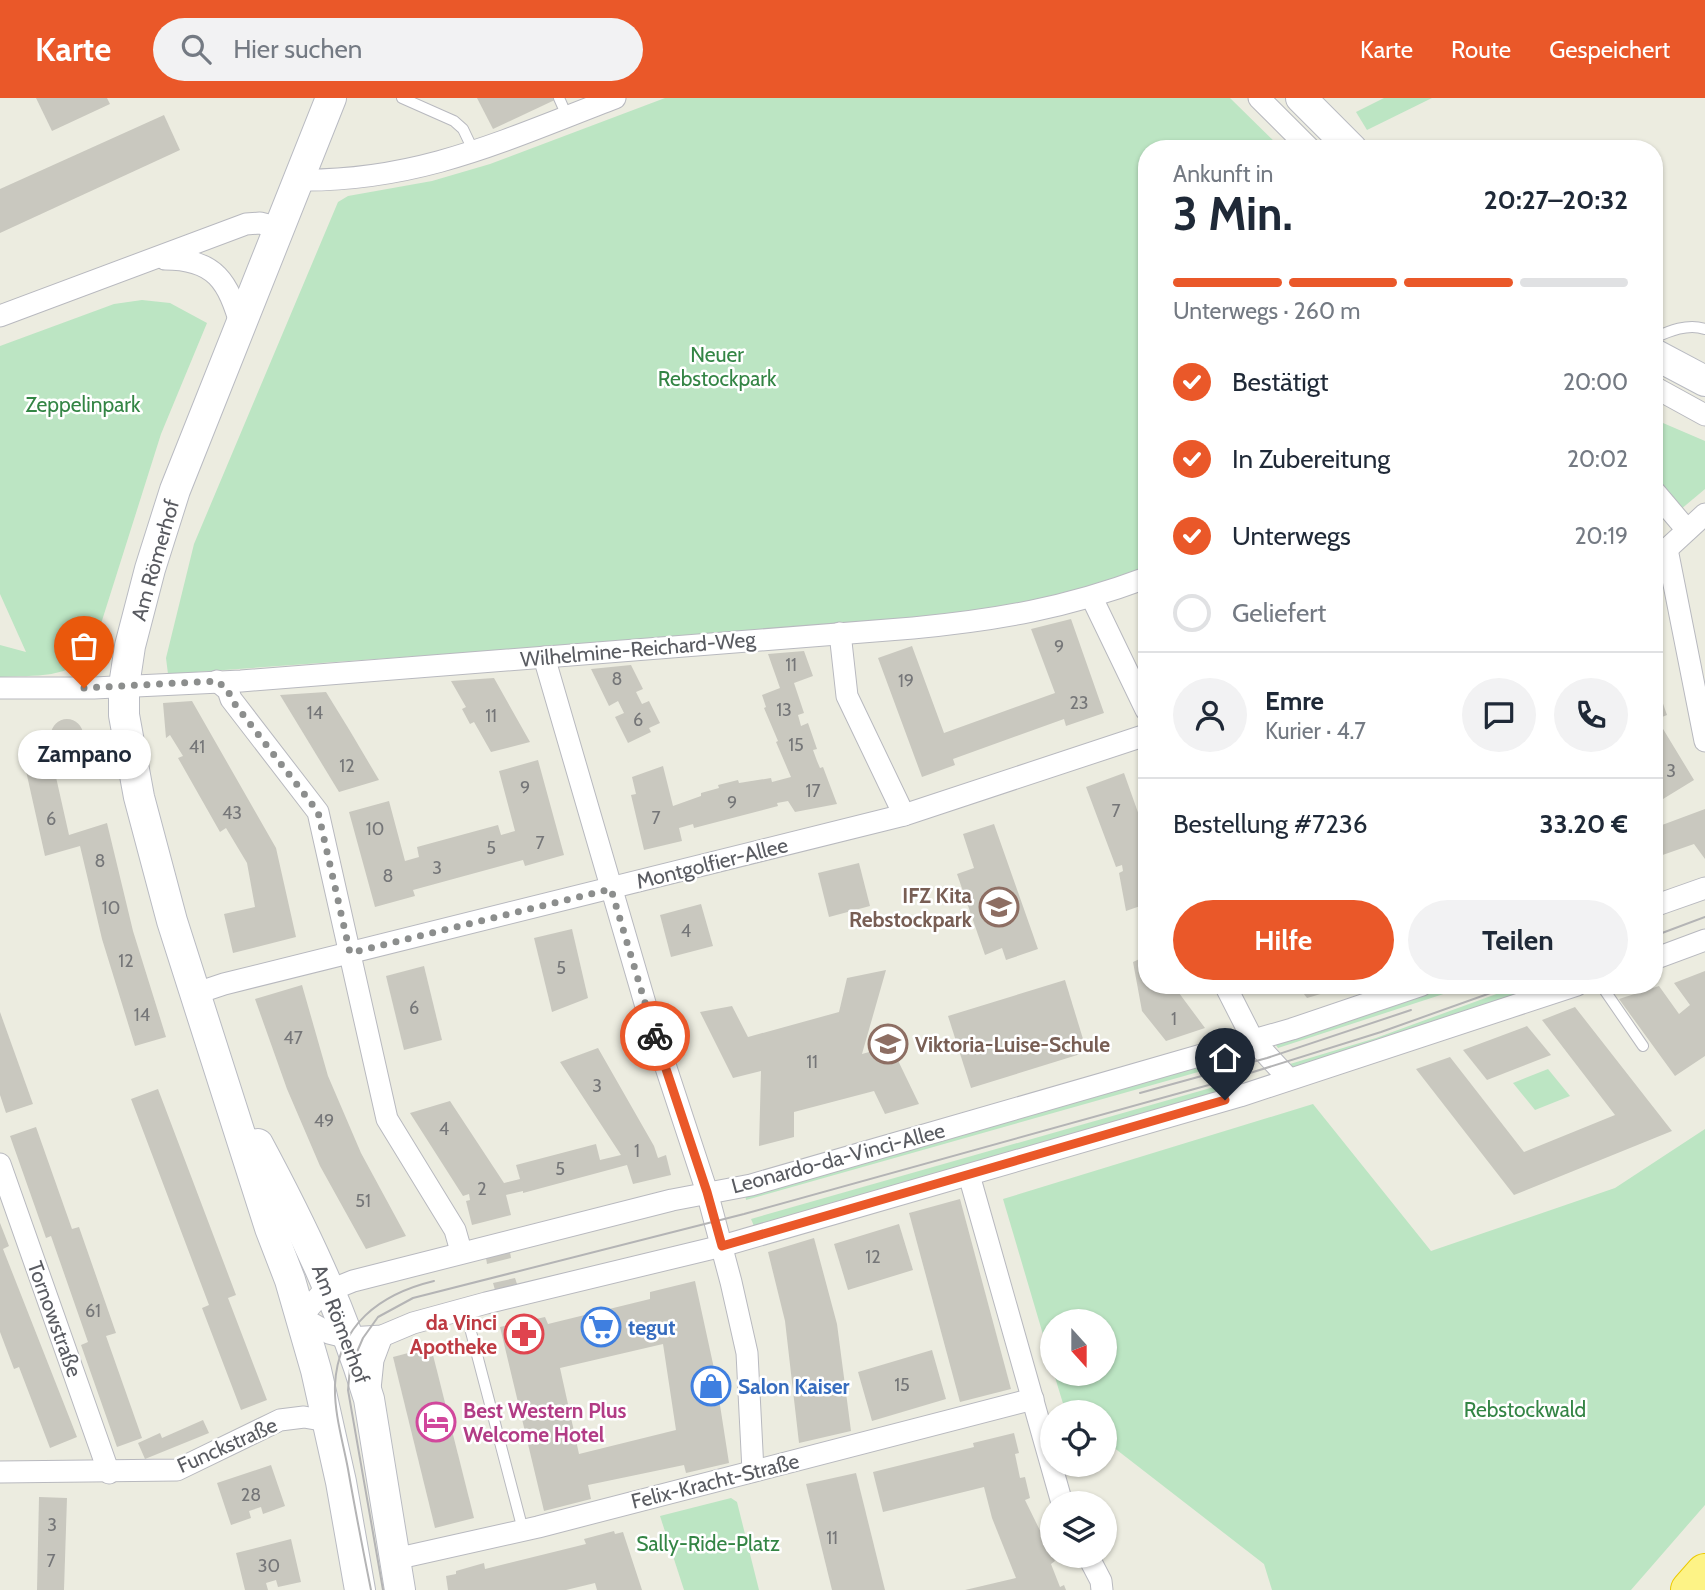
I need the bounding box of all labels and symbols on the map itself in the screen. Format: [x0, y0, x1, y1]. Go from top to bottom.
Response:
park label: Neuer Rebstockpark [658, 342, 777, 391]
park label: Zeppelinpark [26, 392, 141, 417]
street label: Am Römerhof [126, 496, 184, 624]
pin [54, 616, 114, 688]
street label: Wilhelmine-Reichard-Weg [519, 626, 757, 672]
house number: 9 [1054, 636, 1064, 658]
house number: 11 [785, 654, 797, 676]
house number: 8 [612, 668, 622, 690]
house number: 19 [898, 670, 914, 692]
house number: 23 [1069, 692, 1089, 714]
house number: 13 [776, 699, 792, 721]
house number: 14 [307, 702, 323, 724]
house number: 11 [485, 705, 497, 727]
house number: 6 [633, 709, 643, 731]
callout: Zampano [18, 730, 150, 779]
house number: 15 [788, 734, 804, 756]
house number: 41 [189, 736, 205, 758]
house number: 12 [339, 755, 355, 777]
house number: 3 [1666, 760, 1676, 782]
house number: 9 [520, 777, 530, 799]
house number: 17 [806, 780, 820, 802]
house number: 9 [727, 792, 737, 814]
house number: 7 [1111, 800, 1121, 822]
house number: 43 [222, 802, 242, 824]
house number: 7 [651, 807, 661, 829]
house number: 6 [46, 808, 56, 830]
house number: 10 [366, 818, 384, 840]
house number: 7 [535, 832, 545, 854]
street label: Montgolfier-Allee [634, 832, 791, 894]
house number: 5 [486, 837, 496, 859]
house number: 8 [95, 850, 105, 872]
house number: 3 [432, 857, 442, 879]
house number: 8 [383, 865, 393, 887]
place label: IFZ Kita Rebstockpark [849, 883, 973, 932]
school or university icon: IFZ Kita Rebstockpark [978, 886, 1020, 928]
house number: 10 [102, 897, 120, 919]
house number: 4 [681, 920, 691, 942]
house number: 12 [118, 950, 134, 972]
house number: 5 [556, 957, 566, 979]
house number: 6 [409, 997, 419, 1019]
courier [620, 1001, 690, 1071]
house number: 14 [134, 1004, 150, 1026]
house number: 1 [1171, 1008, 1177, 1030]
school or university icon: Viktoria-Luise-Schule [867, 1023, 909, 1065]
house number: 47 [283, 1027, 303, 1049]
pin [1195, 1028, 1255, 1100]
place label: Viktoria-Luise-Schule [915, 1032, 1110, 1057]
house number: 11 [806, 1051, 818, 1073]
house number: 3 [592, 1075, 602, 1097]
house number: 49 [314, 1110, 334, 1132]
street label: Leonardo-da-Vinci-Allee [728, 1117, 948, 1199]
house number: 4 [439, 1118, 449, 1140]
house number: 1 [634, 1140, 640, 1162]
house number: 5 [555, 1158, 565, 1180]
house number: 2 [477, 1178, 487, 1200]
house number: 51 [355, 1190, 371, 1212]
house number: 12 [865, 1246, 881, 1268]
street label: Tornowstraße [23, 1258, 88, 1380]
street label: Am Römerhof [307, 1261, 375, 1387]
house number: 61 [85, 1300, 101, 1322]
supermarket icon: tegut [580, 1306, 622, 1348]
north arrow [1040, 1309, 1116, 1386]
place label: da Vinci Apotheke [410, 1310, 497, 1359]
pharmacy icon: da Vinci Apotheke [503, 1313, 545, 1355]
place label: tegut [628, 1315, 675, 1340]
shop icon: Salon Kaiser [690, 1365, 732, 1407]
place label: Salon Kaiser [738, 1374, 850, 1399]
house number: 15 [894, 1374, 910, 1396]
park label: Rebstockwald [1464, 1397, 1586, 1422]
place label: Best Western Plus Welcome Hotel [463, 1398, 627, 1447]
hotel icon: Best Western Plus Welcome Hotel [415, 1401, 457, 1443]
street label: Funckstraße [173, 1412, 281, 1478]
street label: Felix-Kracht-Straße [628, 1448, 802, 1514]
house number: 28 [241, 1484, 261, 1506]
house number: 3 [47, 1514, 57, 1536]
house number: 11 [826, 1527, 838, 1549]
park label: Sally-Ride-Platz [636, 1531, 780, 1556]
house number: 7 [46, 1550, 56, 1572]
house number: 30 [258, 1555, 280, 1577]

